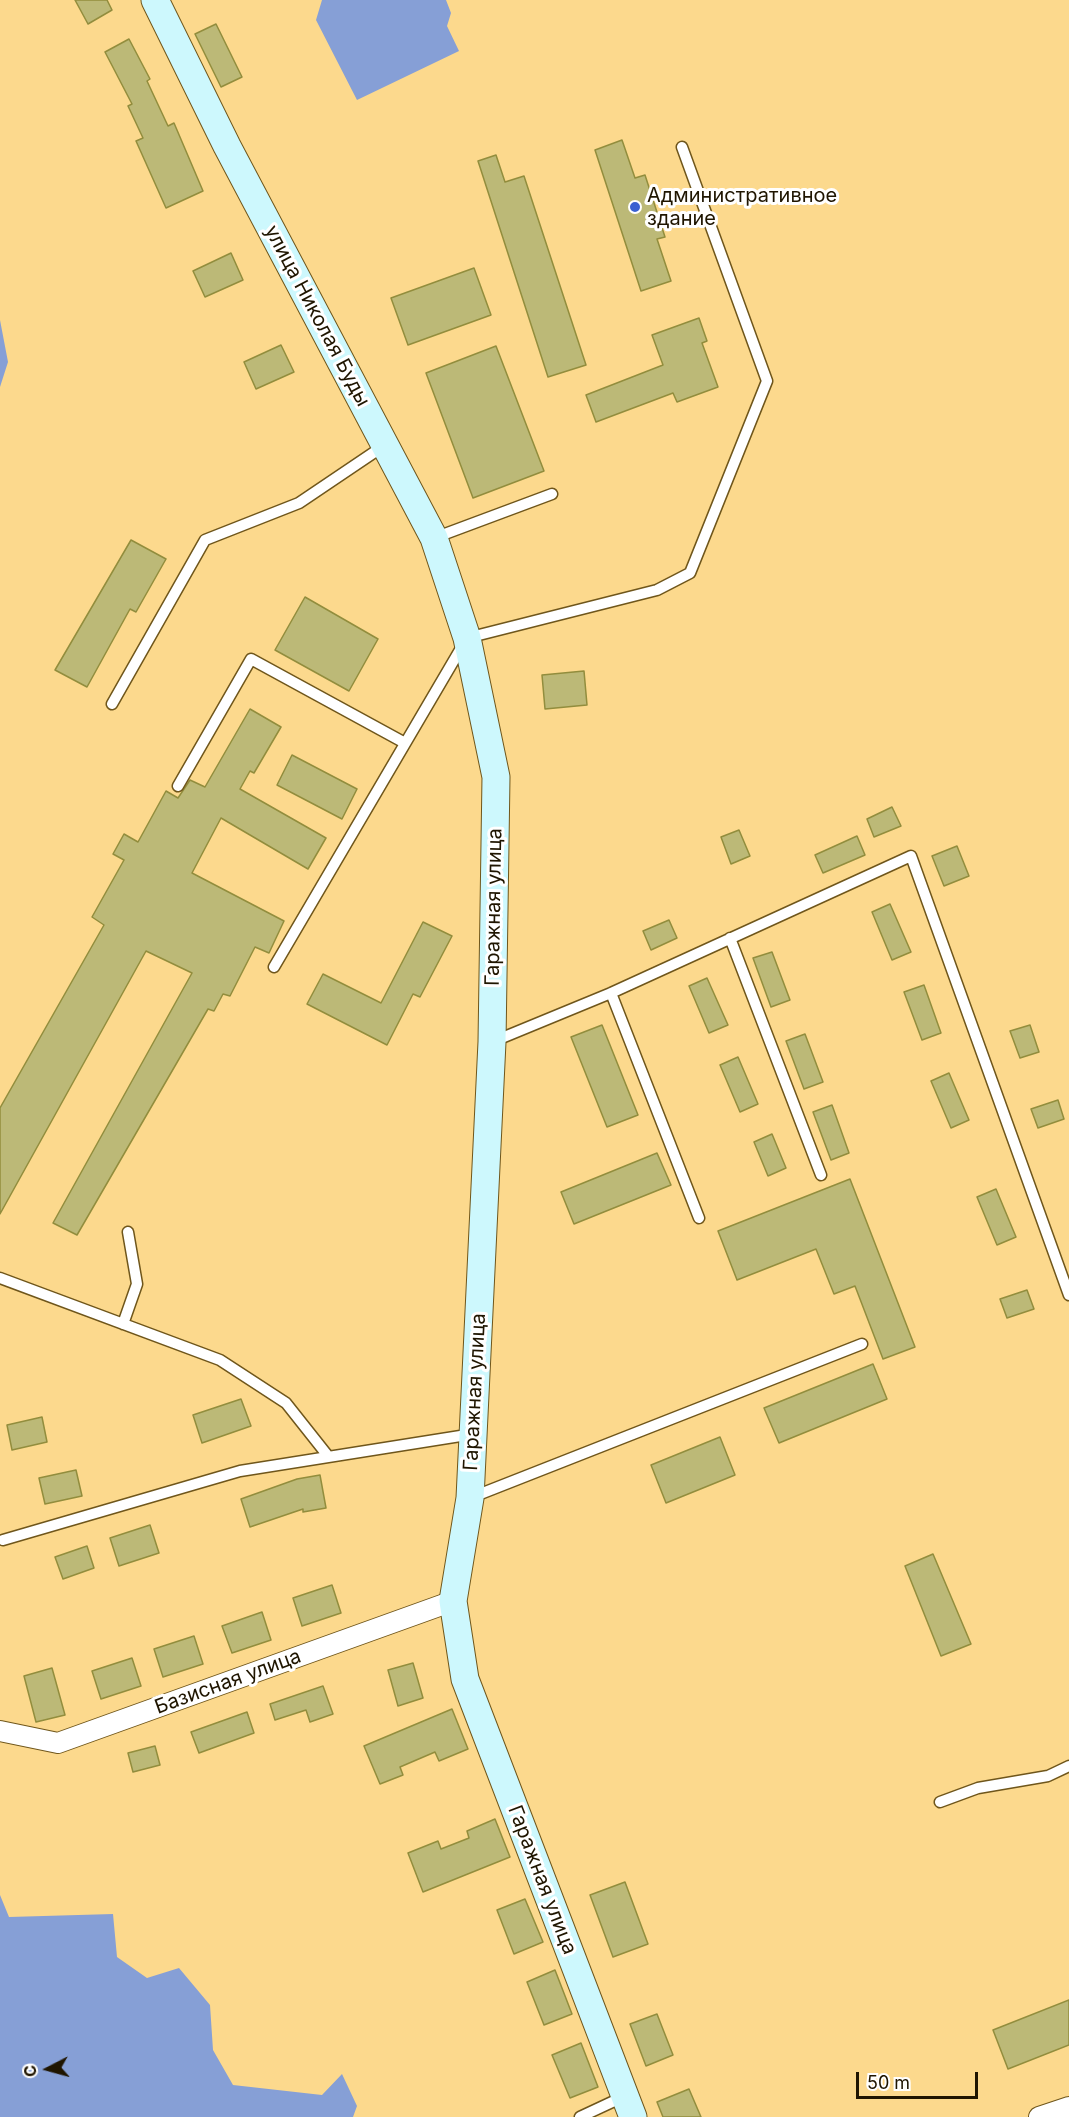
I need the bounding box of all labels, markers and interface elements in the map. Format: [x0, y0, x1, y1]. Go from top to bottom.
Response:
place label: Административное здание [647, 184, 837, 231]
marker: Административное здание [628, 200, 642, 214]
street label: улица Николая Буды [259, 221, 375, 411]
street label: Гаражная улица [481, 828, 507, 986]
street label: Гаражная улица [459, 1313, 491, 1471]
street label: Базисная улица [152, 1644, 304, 1720]
street label: Гаражная улица [503, 1802, 581, 1958]
north arrow [18, 2039, 78, 2099]
scale bar [859, 2060, 980, 2098]
text: С [20, 2064, 41, 2078]
text: 50 m [867, 2072, 910, 2093]

